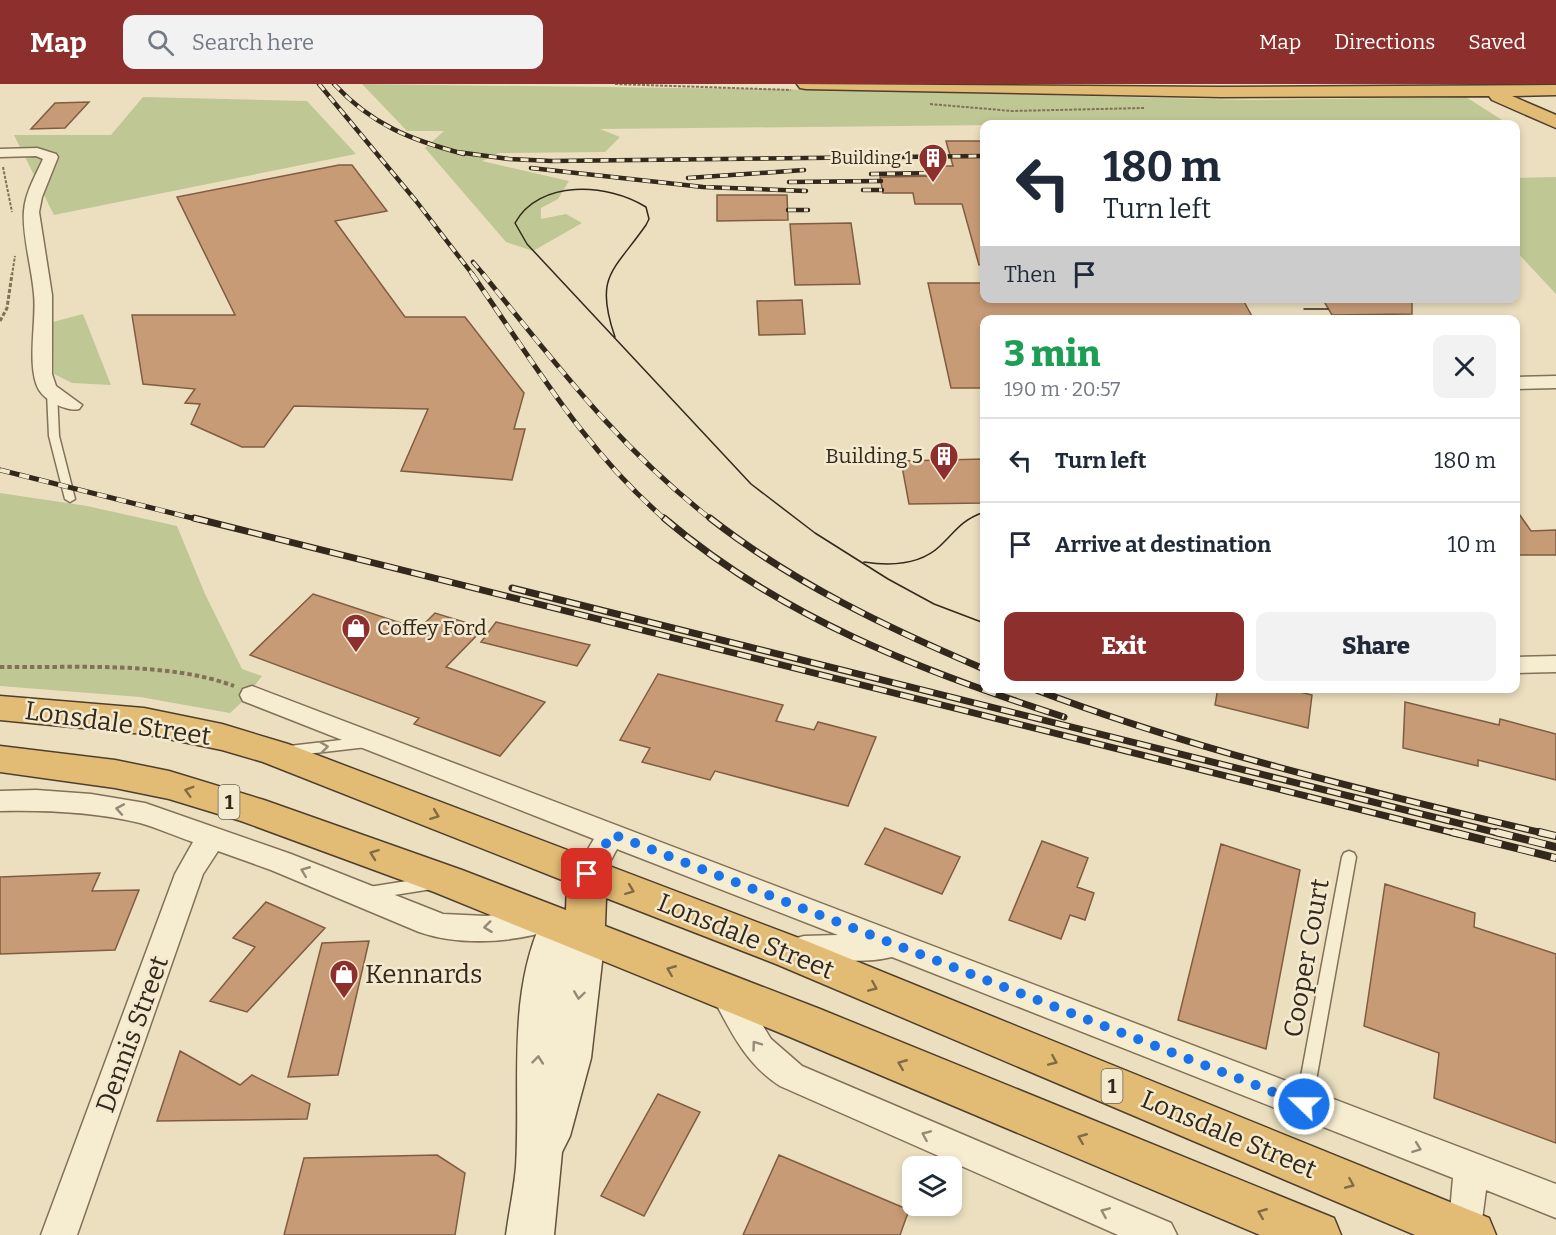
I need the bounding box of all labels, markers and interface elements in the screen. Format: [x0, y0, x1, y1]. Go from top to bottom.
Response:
search box [123, 15, 543, 69]
text: Map [30, 26, 87, 59]
icon: search [144, 26, 177, 59]
text: Search here [192, 29, 314, 56]
text: Map [1259, 29, 1301, 55]
text: Directions [1334, 29, 1435, 55]
text: Saved [1468, 29, 1526, 55]
building icon: Building 1 [917, 142, 949, 184]
text: 180 m [1103, 142, 1221, 192]
icon: left [1004, 144, 1082, 222]
place label: Building 1 [831, 147, 913, 169]
text: Turn left [1103, 193, 1211, 225]
icon: arrive [1068, 258, 1101, 291]
text: Then [1004, 261, 1056, 288]
text: 3 min [1004, 332, 1100, 376]
button: close [1433, 335, 1496, 398]
text: 190 m · 20:57 [1004, 377, 1120, 401]
building icon: Building 5 [928, 440, 960, 482]
place label: Building 5 [825, 443, 923, 469]
icon: left [1004, 444, 1037, 477]
text: Turn left [1055, 447, 1147, 474]
text: 180 m [1434, 447, 1496, 474]
icon: arrive [1004, 528, 1037, 561]
text: Arrive at destination [1055, 531, 1271, 558]
text: 10 m [1448, 531, 1496, 558]
shop icon: Coffey Ford [340, 612, 372, 654]
button: Exit [1004, 612, 1244, 681]
button: Share [1256, 612, 1496, 681]
place label: Coffey Ford [377, 615, 487, 641]
street label: Lonsdale Street [23, 695, 213, 752]
one-way arrow [319, 741, 328, 754]
one-way arrow [184, 785, 194, 798]
road number: 1 [218, 785, 240, 819]
one-way arrow [115, 803, 125, 815]
one-way arrow [429, 808, 440, 820]
pin [561, 848, 612, 899]
one-way arrow [369, 849, 380, 861]
icon: arrive [570, 857, 603, 890]
one-way arrow [300, 866, 311, 878]
street label: Cooper Court [1277, 876, 1336, 1040]
one-way arrow [624, 883, 635, 896]
street label: Lonsdale Street [653, 887, 839, 986]
one-way arrow [484, 920, 493, 932]
street label: Dennis Street [90, 951, 175, 1117]
shop icon: Kennards [328, 958, 360, 1000]
place label: Kennards [365, 959, 482, 990]
one-way arrow [666, 965, 677, 977]
one-way arrow [867, 980, 878, 992]
one-way arrow [573, 989, 586, 999]
one-way arrow [752, 1041, 763, 1052]
one-way arrow [1047, 1054, 1058, 1066]
one-way arrow [531, 1055, 544, 1064]
one-way arrow [897, 1059, 908, 1071]
road number: 1 [1102, 1069, 1122, 1103]
position arrow [1272, 1072, 1336, 1136]
street label: Lonsdale Street [1136, 1084, 1322, 1186]
one-way arrow [921, 1130, 932, 1142]
one-way arrow [1078, 1133, 1089, 1145]
one-way arrow [1411, 1141, 1422, 1153]
map controls [902, 1156, 962, 1216]
button: layers [902, 1156, 962, 1216]
one-way arrow [1344, 1177, 1355, 1189]
one-way arrow [1101, 1207, 1112, 1219]
one-way arrow [1258, 1208, 1269, 1220]

